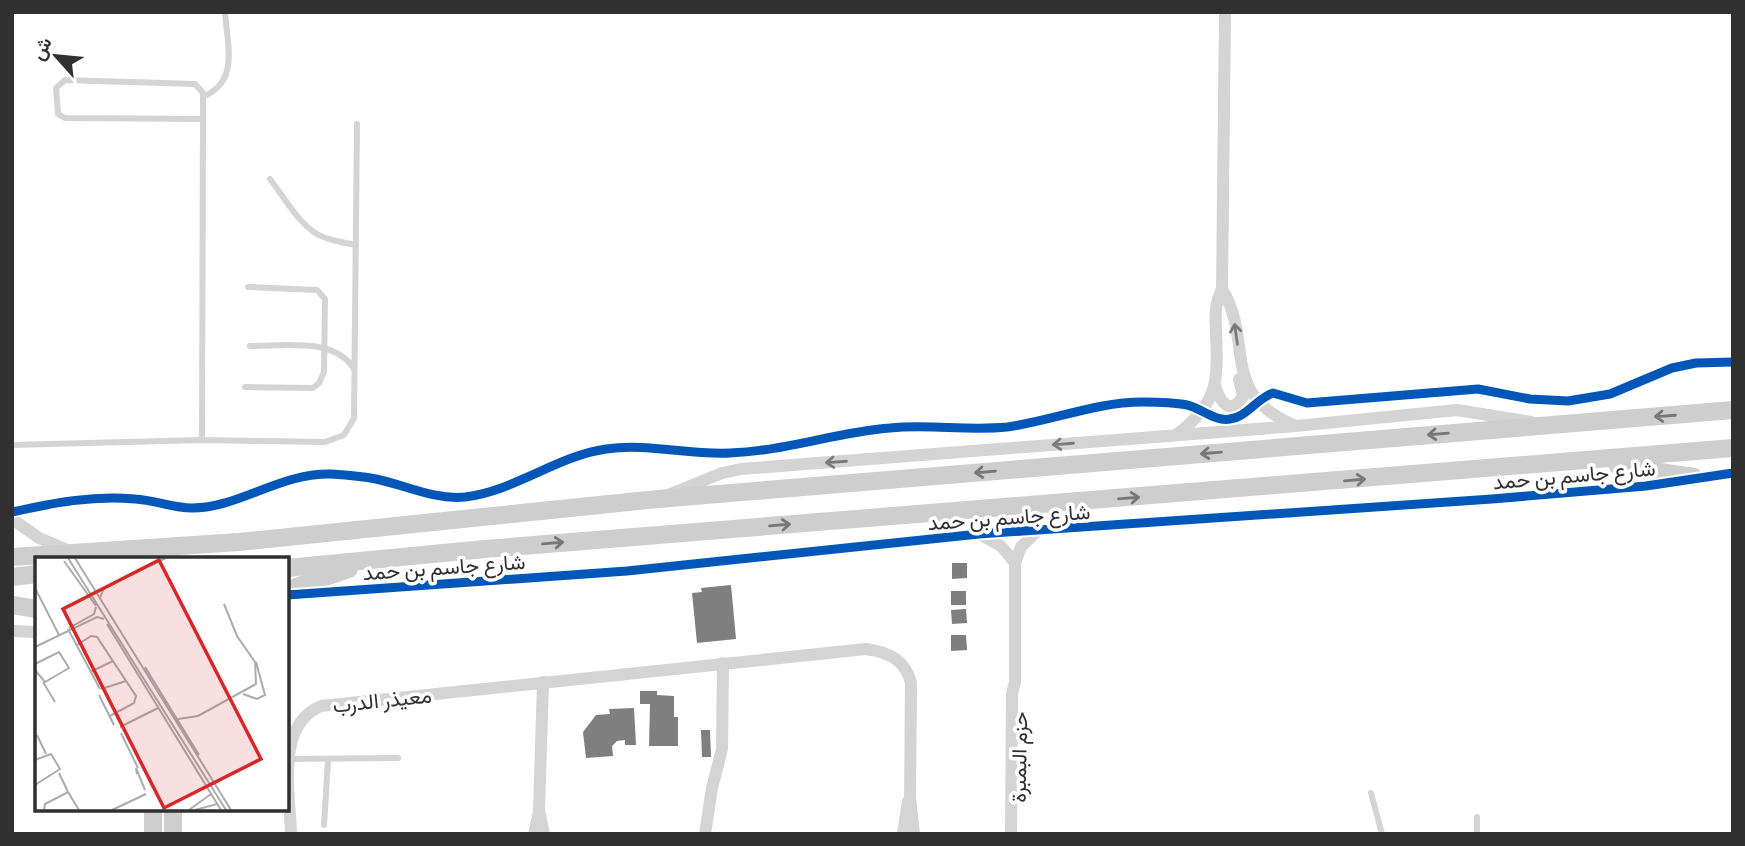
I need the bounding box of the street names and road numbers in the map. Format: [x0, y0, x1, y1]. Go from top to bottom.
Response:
street label: شارع جاسم بن حمد [1492, 454, 1656, 497]
street label: شارع جاسم بن حمد [927, 498, 1091, 537]
street label: شارع جاسم بن حمد [362, 548, 526, 587]
street label: معيذر الدرب [331, 681, 433, 719]
street label: حزم البمبرة [1005, 711, 1034, 803]

